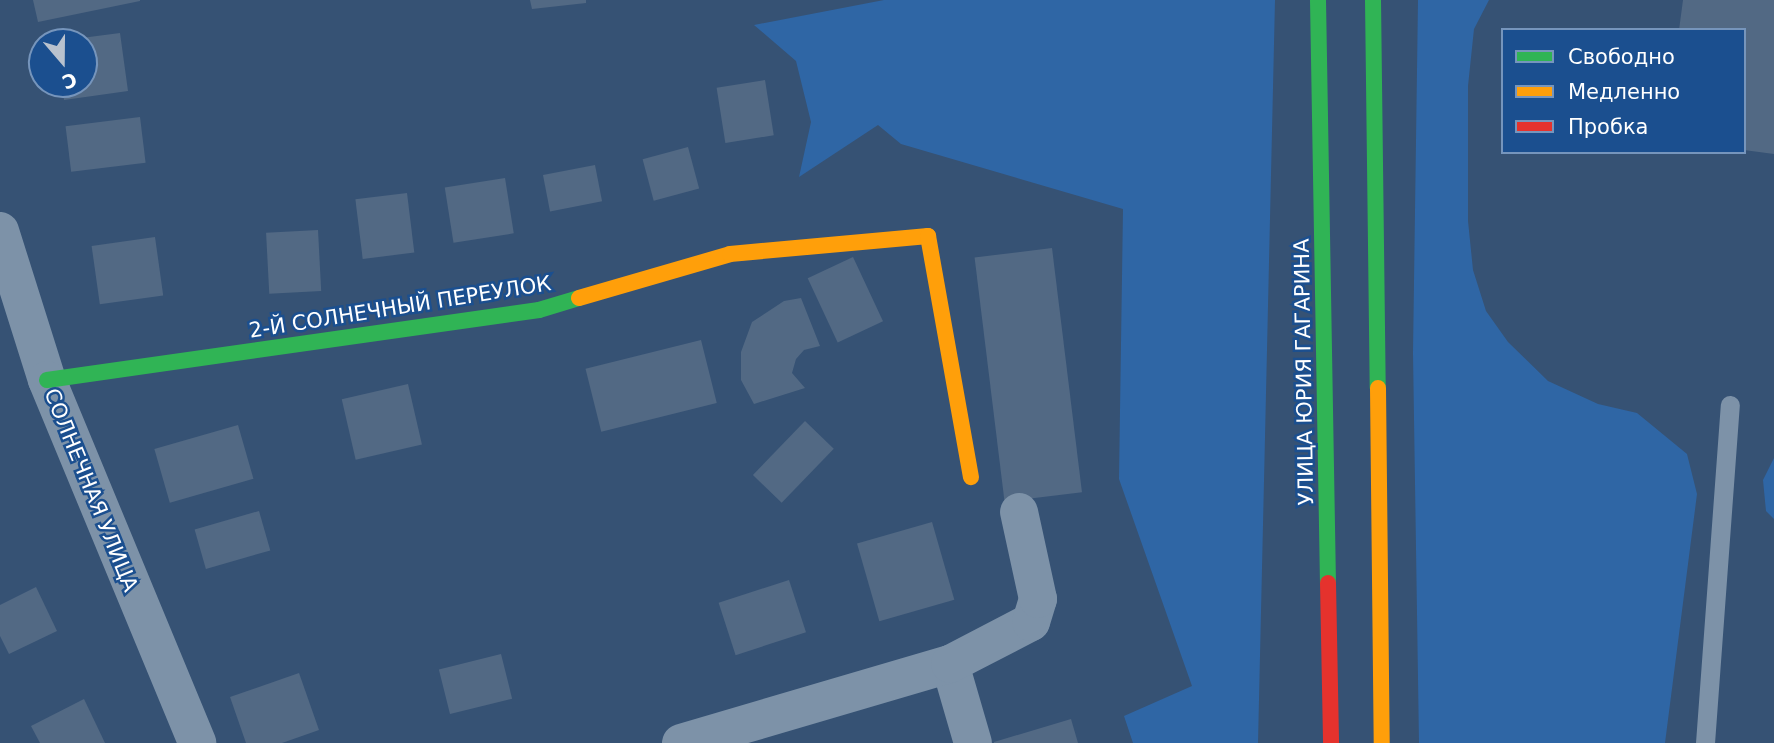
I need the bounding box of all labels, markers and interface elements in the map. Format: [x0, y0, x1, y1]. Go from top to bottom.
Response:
north arrow [28, 28, 98, 98]
legend [1501, 28, 1746, 154]
text: Свободно [1568, 45, 1675, 69]
text: С [59, 68, 80, 94]
text: Медленно [1568, 80, 1680, 104]
text: Пробка [1568, 115, 1648, 139]
street label: УЛИЦА ЮРИЯ ГАГАРИНА [1289, 238, 1319, 506]
street label: 2-Й СОЛНЕЧНЫЙ ПЕРЕУЛОК [247, 271, 553, 343]
street label: СОЛНЕЧНАЯ УЛИЦА [39, 385, 143, 595]

